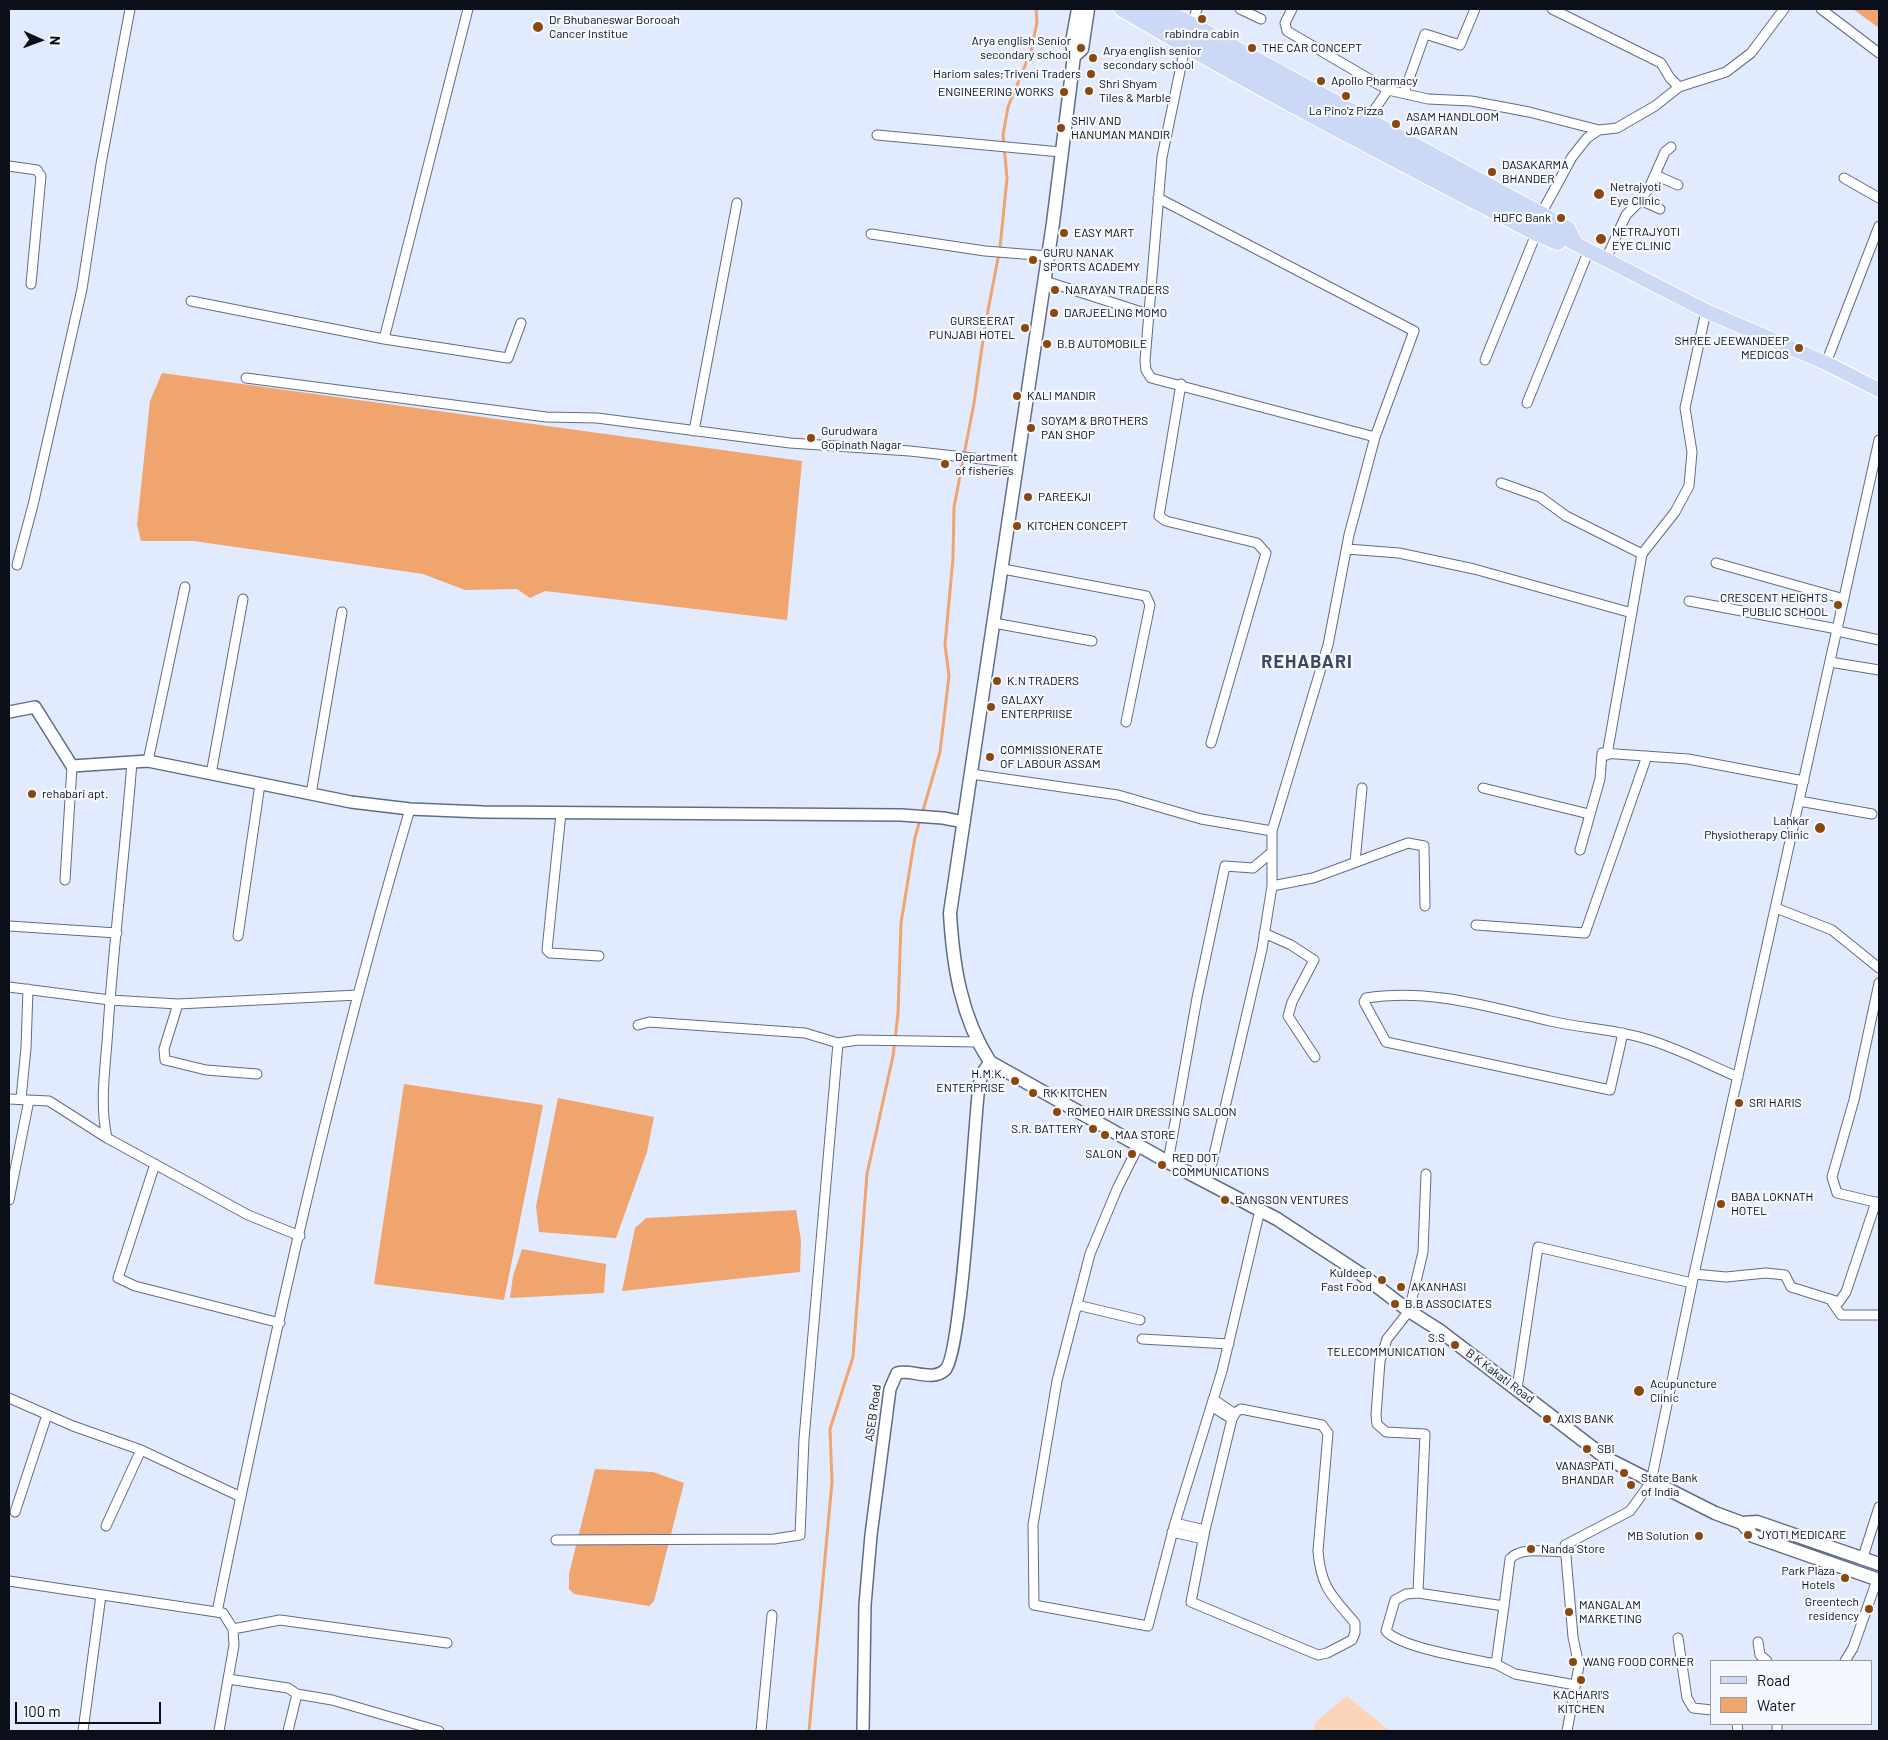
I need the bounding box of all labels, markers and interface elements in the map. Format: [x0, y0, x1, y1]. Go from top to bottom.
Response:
place label: Dr Bhubaneswar Borooah Cancer Institue [549, 13, 680, 41]
marker: rabindra cabin [1196, 13, 1208, 25]
north arrow [15, 15, 65, 65]
marker: Dr Bhubaneswar Borooah Cancer Institue [531, 20, 545, 34]
place label: rabindra cabin [1165, 27, 1239, 41]
place label: Arya english Senior secondary school [971, 34, 1071, 62]
text: N [47, 36, 64, 45]
place label: THE CAR CONCEPT [1262, 41, 1362, 55]
marker: Arya english Senior secondary school [1075, 42, 1087, 54]
marker: THE CAR CONCEPT [1246, 42, 1258, 54]
place label: Arya english senior secondary school [1103, 44, 1201, 72]
marker: Arya english senior secondary school [1087, 52, 1099, 64]
place label: Hariom sales;Triveni Traders [933, 67, 1081, 81]
marker: Hariom sales;Triveni Traders [1085, 68, 1097, 80]
place label: Apollo Pharmacy [1331, 74, 1418, 88]
marker: Apollo Pharmacy [1315, 75, 1327, 87]
place label: Shri Shyam Tiles & Marble [1099, 77, 1171, 105]
place label: ENGINEERING WORKS [938, 85, 1054, 99]
marker: Shri Shyam Tiles & Marble [1083, 85, 1095, 97]
marker: ENGINEERING WORKS [1058, 86, 1070, 98]
marker: La Pino'z Pizza [1340, 90, 1352, 102]
place label: La Pino'z Pizza [1309, 104, 1383, 118]
place label: ASAM HANDLOOM JAGARAN [1406, 110, 1499, 138]
place label: SHIV AND HANUMAN MANDIR [1071, 114, 1170, 142]
marker: ASAM HANDLOOM JAGARAN [1390, 118, 1402, 130]
marker: SHIV AND HANUMAN MANDIR [1055, 122, 1067, 134]
place label: DASAKARMA BHANDER [1502, 158, 1568, 186]
marker: DASAKARMA BHANDER [1486, 166, 1498, 178]
place label: Netrajyoti Eye Clinic [1610, 180, 1661, 208]
marker: Netrajyoti Eye Clinic [1592, 187, 1606, 201]
place label: HDFC Bank [1493, 211, 1551, 225]
marker: HDFC Bank [1555, 212, 1567, 224]
place label: NETRAJYOTI EYE CLINIC [1612, 225, 1680, 253]
place label: EASY MART [1074, 226, 1134, 240]
marker: EASY MART [1058, 227, 1070, 239]
marker: NETRAJYOTI EYE CLINIC [1594, 232, 1608, 246]
place label: GURU NANAK SPORTS ACADEMY [1043, 246, 1140, 274]
marker: GURU NANAK SPORTS ACADEMY [1027, 254, 1039, 266]
place label: NARAYAN TRADERS [1065, 283, 1169, 297]
marker: NARAYAN TRADERS [1049, 284, 1061, 296]
place label: DARJEELING MOMO [1064, 306, 1167, 320]
marker: DARJEELING MOMO [1048, 307, 1060, 319]
place label: GURSEERAT PUNJABI HOTEL [929, 314, 1015, 342]
marker: GURSEERAT PUNJABI HOTEL [1019, 322, 1031, 334]
place label: SHREE JEEWANDEEP MEDICOS [1675, 334, 1789, 362]
place label: B.B AUTOMOBILE [1057, 337, 1147, 351]
marker: B.B AUTOMOBILE [1041, 338, 1053, 350]
marker: SHREE JEEWANDEEP MEDICOS [1793, 342, 1805, 354]
place label: KALI MANDIR [1027, 389, 1096, 403]
marker: KALI MANDIR [1011, 390, 1023, 402]
place label: SOYAM & BROTHERS PAN SHOP [1041, 414, 1148, 442]
marker: SOYAM & BROTHERS PAN SHOP [1025, 422, 1037, 434]
place label: Gurudwara Gopinath Nagar [821, 424, 902, 452]
marker: Gurudwara Gopinath Nagar [805, 432, 817, 444]
place label: Department of fisheries [955, 450, 1018, 478]
marker: Department of fisheries [939, 458, 951, 470]
place label: PAREEKJI [1038, 490, 1091, 504]
marker: PAREEKJI [1022, 491, 1034, 503]
place label: KITCHEN CONCEPT [1027, 519, 1128, 533]
marker: KITCHEN CONCEPT [1011, 520, 1023, 532]
place label: CRESCENT HEIGHTS PUBLIC SCHOOL [1720, 591, 1828, 619]
marker: CRESCENT HEIGHTS PUBLIC SCHOOL [1832, 599, 1844, 611]
district label: REHABARI [1260, 651, 1354, 673]
place label: K.N TRADERS [1007, 674, 1079, 688]
marker: K.N TRADERS [991, 675, 1003, 687]
place label: GALAXY ENTERPRIISE [1001, 693, 1073, 721]
marker: GALAXY ENTERPRIISE [985, 701, 997, 713]
place label: COMMISSIONERATE OF LABOUR ASSAM [1000, 743, 1103, 771]
marker: COMMISSIONERATE OF LABOUR ASSAM [984, 751, 996, 763]
place label: rehabari apt. [42, 787, 108, 801]
marker: rehabari apt. [26, 788, 38, 800]
place label: Lahkar Physiotherapy Clinic [1704, 814, 1809, 842]
marker: Lahkar Physiotherapy Clinic [1813, 821, 1827, 835]
place label: H.M.K. ENTERPRISE [936, 1067, 1005, 1095]
marker: H.M.K. ENTERPRISE [1009, 1075, 1021, 1087]
place label: RK KITCHEN [1043, 1086, 1107, 1100]
marker: RK KITCHEN [1027, 1087, 1039, 1099]
place label: SRI HARIS [1749, 1096, 1802, 1110]
marker: SRI HARIS [1733, 1097, 1745, 1109]
place label: ROMEO HAIR DRESSING SALOON [1067, 1105, 1237, 1119]
marker: ROMEO HAIR DRESSING SALOON [1051, 1106, 1063, 1118]
place label: S.R. BATTERY [1011, 1122, 1083, 1136]
marker: S.R. BATTERY [1087, 1123, 1099, 1135]
place label: MAA STORE [1115, 1128, 1176, 1142]
marker: MAA STORE [1099, 1129, 1111, 1141]
place label: SALON [1085, 1147, 1122, 1161]
marker: SALON [1126, 1148, 1138, 1160]
place label: RED DOT COMMUNICATIONS [1172, 1151, 1269, 1179]
marker: RED DOT COMMUNICATIONS [1156, 1159, 1168, 1171]
place label: BABA LOKNATH HOTEL [1731, 1190, 1813, 1218]
place label: BANGSON VENTURES [1235, 1193, 1348, 1207]
marker: BANGSON VENTURES [1219, 1194, 1231, 1206]
marker: BABA LOKNATH HOTEL [1715, 1198, 1727, 1210]
place label: Kuldeep Fast Food [1321, 1266, 1372, 1294]
marker: Kuldeep Fast Food [1376, 1274, 1388, 1286]
place label: AKANHASI [1411, 1280, 1466, 1294]
marker: AKANHASI [1395, 1281, 1407, 1293]
place label: B.B ASSOCIATES [1405, 1297, 1492, 1311]
marker: B.B ASSOCIATES [1389, 1298, 1401, 1310]
place label: S.S TELECOMMUNICATION [1327, 1331, 1445, 1359]
marker: S.S TELECOMMUNICATION [1449, 1339, 1461, 1351]
street label: B K Kakati Road [1463, 1346, 1537, 1406]
place label: Acupuncture Clinic [1650, 1377, 1717, 1405]
street label: ASEB Road [862, 1383, 884, 1443]
marker: Acupuncture Clinic [1632, 1384, 1646, 1398]
place label: AXIS BANK [1557, 1412, 1614, 1426]
marker: AXIS BANK [1541, 1413, 1553, 1425]
place label: SBI [1597, 1442, 1615, 1456]
marker: SBI [1581, 1443, 1593, 1455]
place label: VANASPATI BHANDAR [1556, 1459, 1614, 1487]
marker: VANASPATI BHANDAR [1618, 1467, 1630, 1479]
place label: State Bank of India [1641, 1471, 1697, 1499]
marker: State Bank of India [1625, 1479, 1637, 1491]
place label: JYOTI MEDICARE [1758, 1528, 1847, 1542]
place label: MB Solution [1627, 1529, 1689, 1543]
marker: JYOTI MEDICARE [1742, 1529, 1754, 1541]
marker: MB Solution [1693, 1530, 1705, 1542]
place label: Nanda Store [1541, 1542, 1605, 1556]
marker: Nanda Store [1525, 1543, 1537, 1555]
place label: Park Plaza Hotels [1782, 1564, 1835, 1592]
marker: Park Plaza Hotels [1839, 1572, 1851, 1584]
place label: Greentech residency [1805, 1595, 1859, 1623]
place label: MANGALAM MARKETING [1579, 1598, 1642, 1626]
marker: Greentech residency [1863, 1603, 1875, 1615]
marker: MANGALAM MARKETING [1563, 1606, 1575, 1618]
place label: WANG FOOD CORNER [1583, 1655, 1694, 1669]
marker: WANG FOOD CORNER [1567, 1656, 1579, 1668]
legend [1710, 1660, 1873, 1725]
text: Road [1757, 1671, 1790, 1689]
marker: KACHARI'S KITCHEN [1575, 1674, 1587, 1686]
place label: KACHARI'S KITCHEN [1553, 1688, 1609, 1716]
scale bar [18, 1692, 164, 1724]
text: Water [1757, 1696, 1796, 1714]
text: 100 m [23, 1702, 61, 1720]

